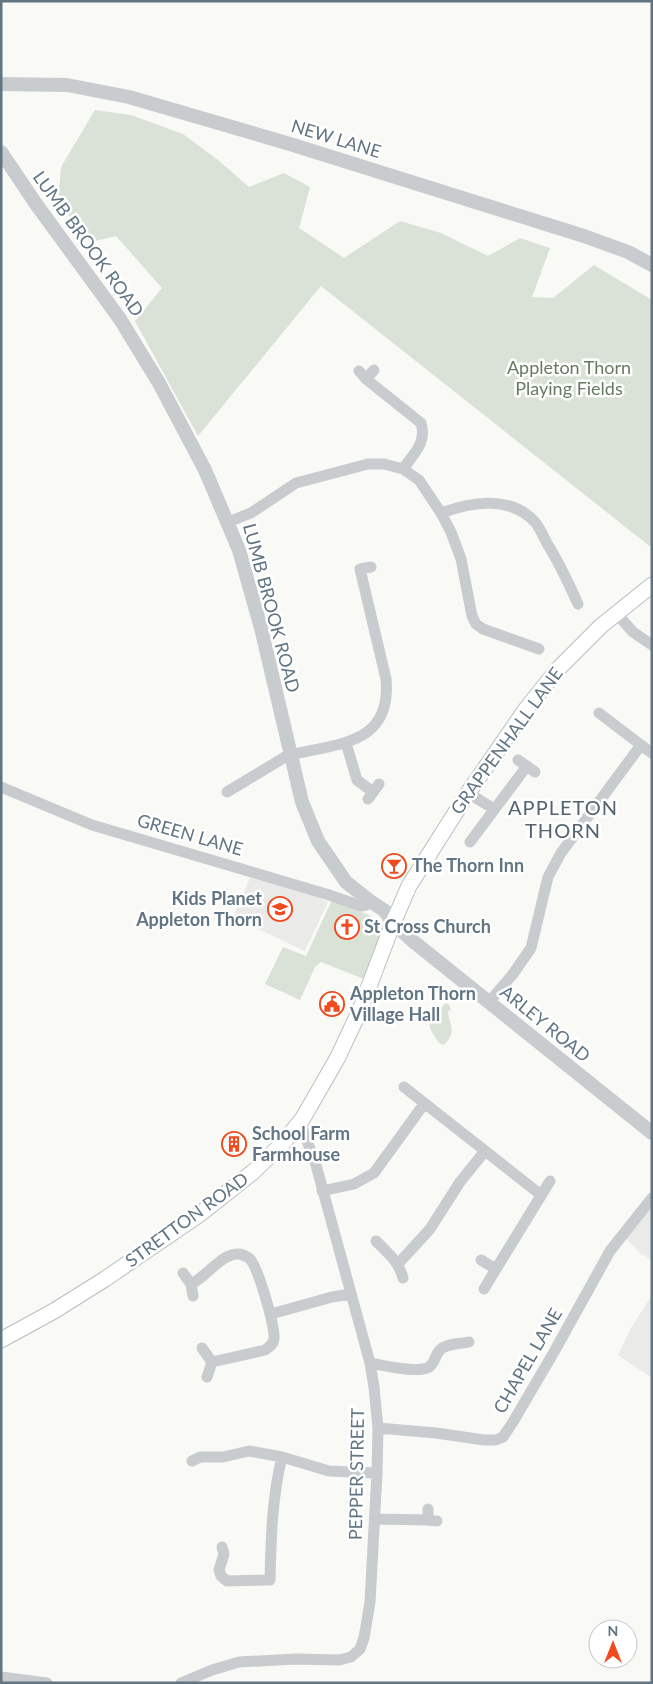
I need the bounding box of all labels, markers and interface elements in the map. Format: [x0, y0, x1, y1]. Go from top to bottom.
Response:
street label: NEW LANE [289, 114, 384, 162]
street label: LUMB BROOK ROAD [29, 166, 149, 320]
park label: Appleton Thorn Playing Fields [507, 356, 631, 399]
street label: LUMB BROOK ROAD [239, 521, 305, 695]
street label: GRAPPENHALL LANE [445, 663, 567, 818]
district label: APPLETON THORN [508, 795, 618, 842]
street label: GREEN LANE [135, 808, 246, 860]
bar icon: The Thorn Inn [381, 853, 407, 879]
place label: The Thorn Inn [412, 854, 524, 876]
place label: Kids Planet Appleton Thorn [135, 887, 262, 930]
school or university icon: Kids Planet Appleton Thorn [267, 896, 293, 922]
church icon: St Cross Church [334, 914, 360, 940]
place label: St Cross Church [364, 915, 491, 937]
street label: ARLEY ROAD [496, 980, 595, 1066]
place label: Appleton Thorn Village Hall [349, 982, 476, 1025]
public building icon: Appleton Thorn Village Hall [319, 991, 345, 1017]
place label: School Farm Farmhouse [252, 1122, 350, 1165]
building icon: School Farm Farmhouse [221, 1131, 247, 1157]
street label: STRETTON ROAD [121, 1167, 252, 1271]
street label: CHAPEL LANE [488, 1304, 566, 1417]
street label: PEPPER STREET [344, 1407, 368, 1540]
north arrow [588, 1619, 638, 1669]
text: N [608, 1622, 618, 1639]

